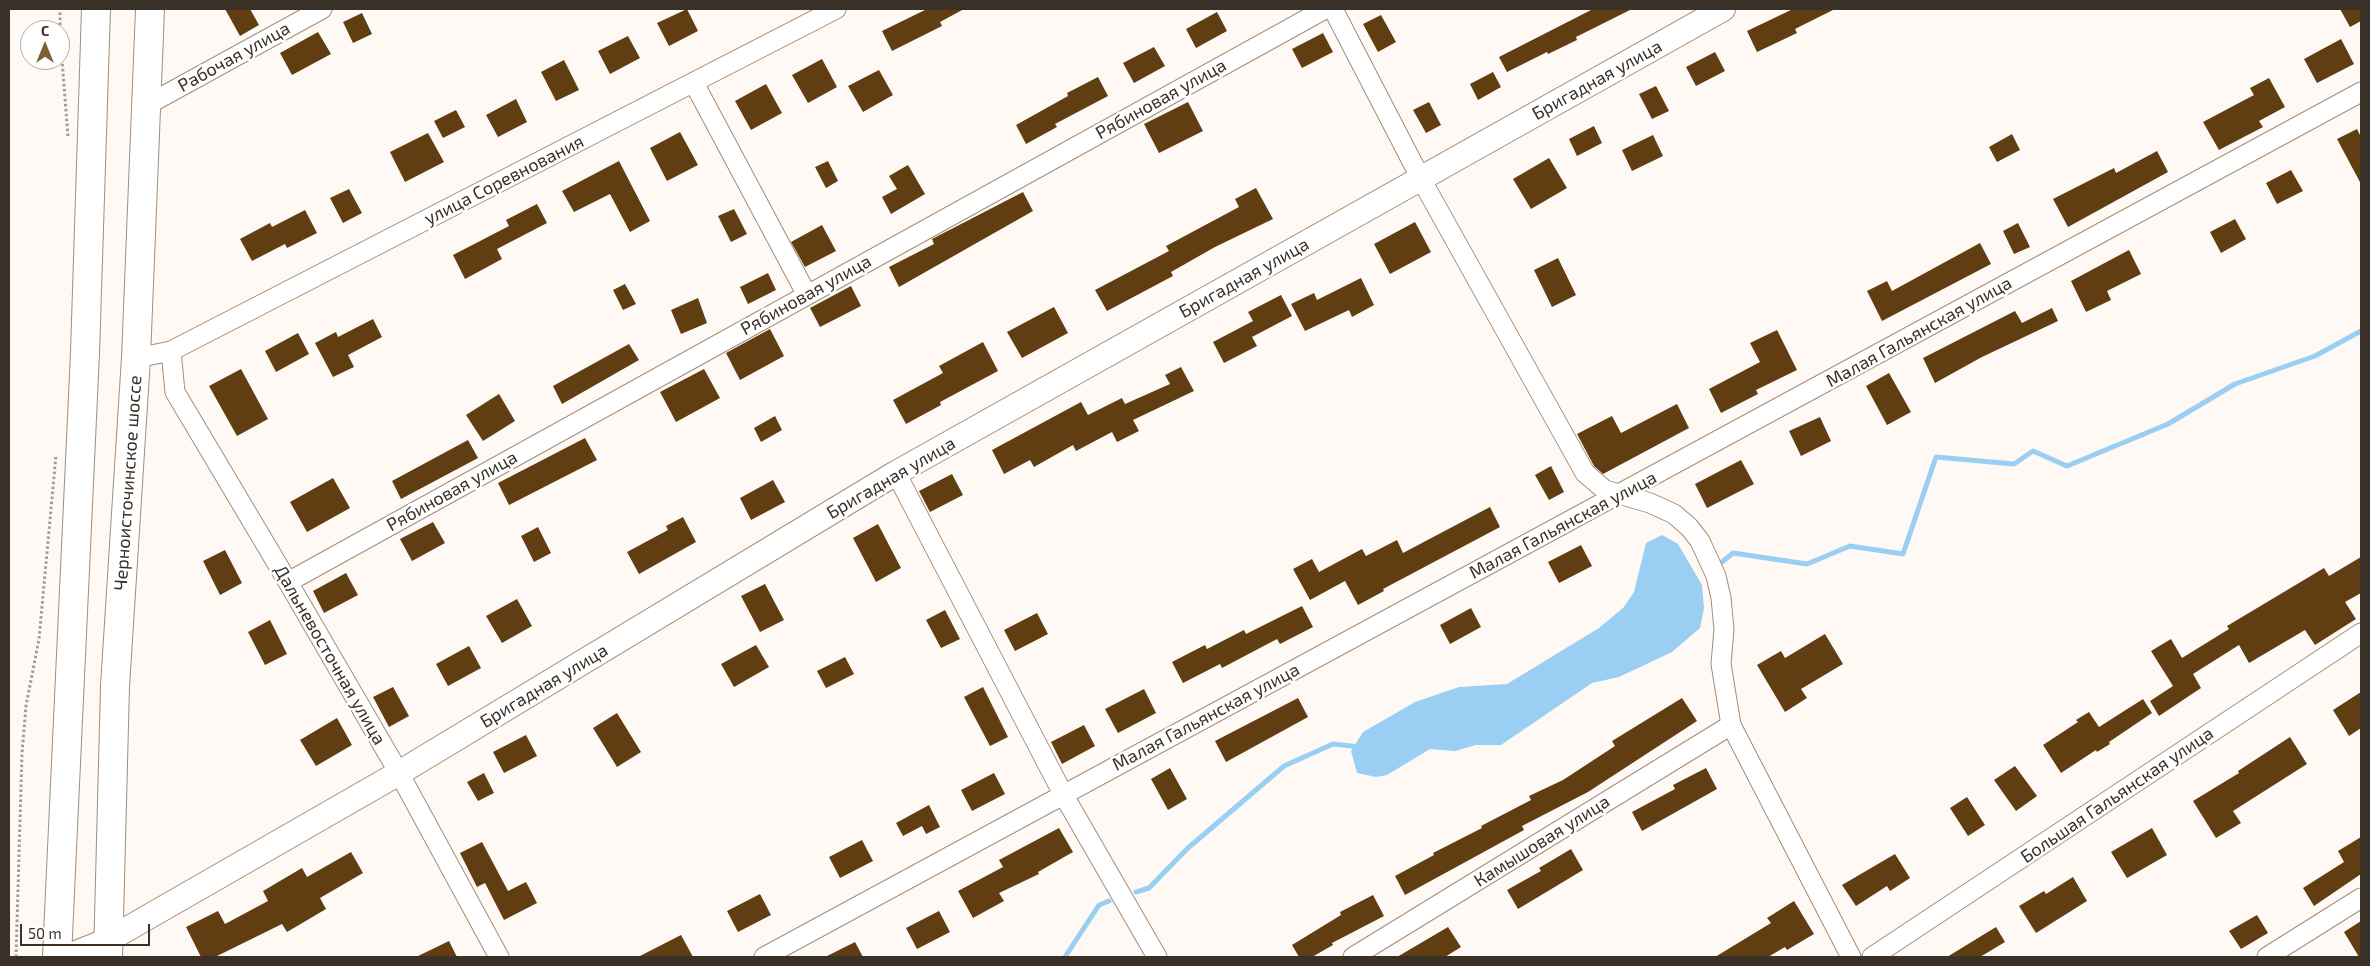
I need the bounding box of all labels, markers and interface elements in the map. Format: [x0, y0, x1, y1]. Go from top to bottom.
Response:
street label: Рабочая улица [174, 17, 294, 97]
north arrow [20, 20, 70, 70]
text: С [41, 22, 49, 39]
street label: Бригадная улица [1528, 35, 1666, 125]
street label: Рябиновая улица [1092, 54, 1230, 144]
street label: улица Соревнования [421, 130, 587, 230]
street label: Бригадная улица [1175, 233, 1313, 323]
street label: Рябиновая улица [737, 250, 875, 340]
street label: Малая Гальянская улица [1822, 272, 2016, 392]
street label: Черноисточинское шоссе [110, 375, 146, 591]
street label: Бригадная улица [823, 432, 959, 524]
street label: Рябиновая улица [383, 446, 521, 536]
street label: Малая Гальянская улица [1466, 466, 1660, 584]
street label: Дальневосточная улица [270, 561, 390, 749]
street label: Бригадная улица [476, 639, 612, 733]
street label: Малая Гальянская улица [1109, 658, 1303, 776]
street label: Большая Гальянская улица [2016, 722, 2218, 868]
street label: Камышовая улица [1470, 791, 1614, 891]
scale bar [22, 914, 152, 946]
text: 50 m [28, 924, 62, 942]

